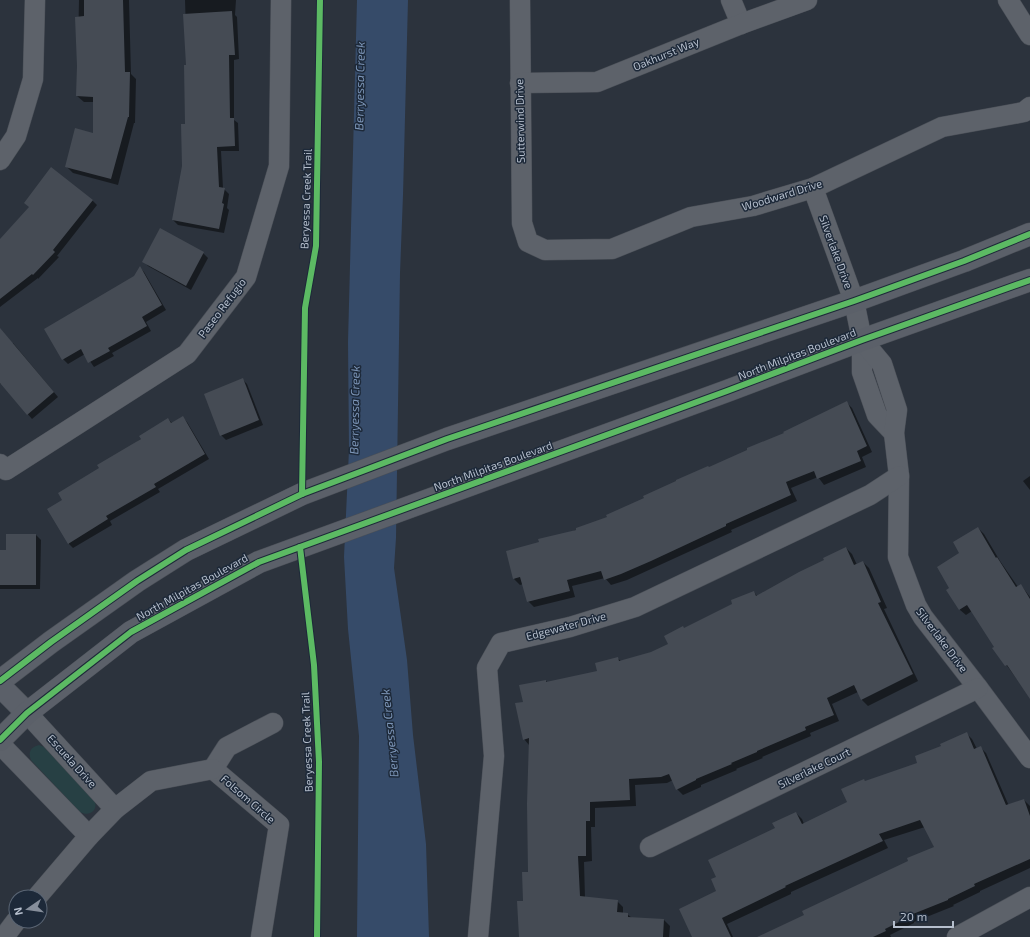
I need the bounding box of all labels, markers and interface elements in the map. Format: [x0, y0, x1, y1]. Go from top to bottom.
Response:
street label: Oakhurst Way [631, 34, 701, 73]
water label: Berryessa Creek [351, 42, 368, 130]
street label: Sutterwind Drive [512, 79, 527, 163]
street label: Beryessa Creek Trail [297, 148, 314, 249]
street label: Woodward Drive [740, 176, 824, 213]
street label: Silverlake Drive [817, 213, 856, 290]
street label: Paseo Refugio [195, 275, 248, 340]
street label: North Milpitas Boulevard [736, 325, 858, 382]
water label: Berryessa Creek [346, 366, 363, 454]
street label: North Milpitas Boulevard [432, 438, 554, 493]
street label: North Milpitas Boulevard [134, 550, 250, 623]
street label: Silverlake Drive [914, 605, 971, 675]
street label: Edgewater Drive [524, 609, 607, 642]
water label: Berryessa Creek [377, 688, 402, 778]
street label: Beryessa Creek Trail [298, 691, 315, 792]
street label: Escuela Drive [45, 731, 100, 790]
street label: Silverlake Court [776, 745, 852, 791]
street label: Folsom Circle [219, 772, 278, 826]
north arrow [8, 889, 48, 929]
scale bar [894, 903, 953, 929]
text: N [11, 906, 25, 917]
text: 20 m [900, 909, 927, 923]

